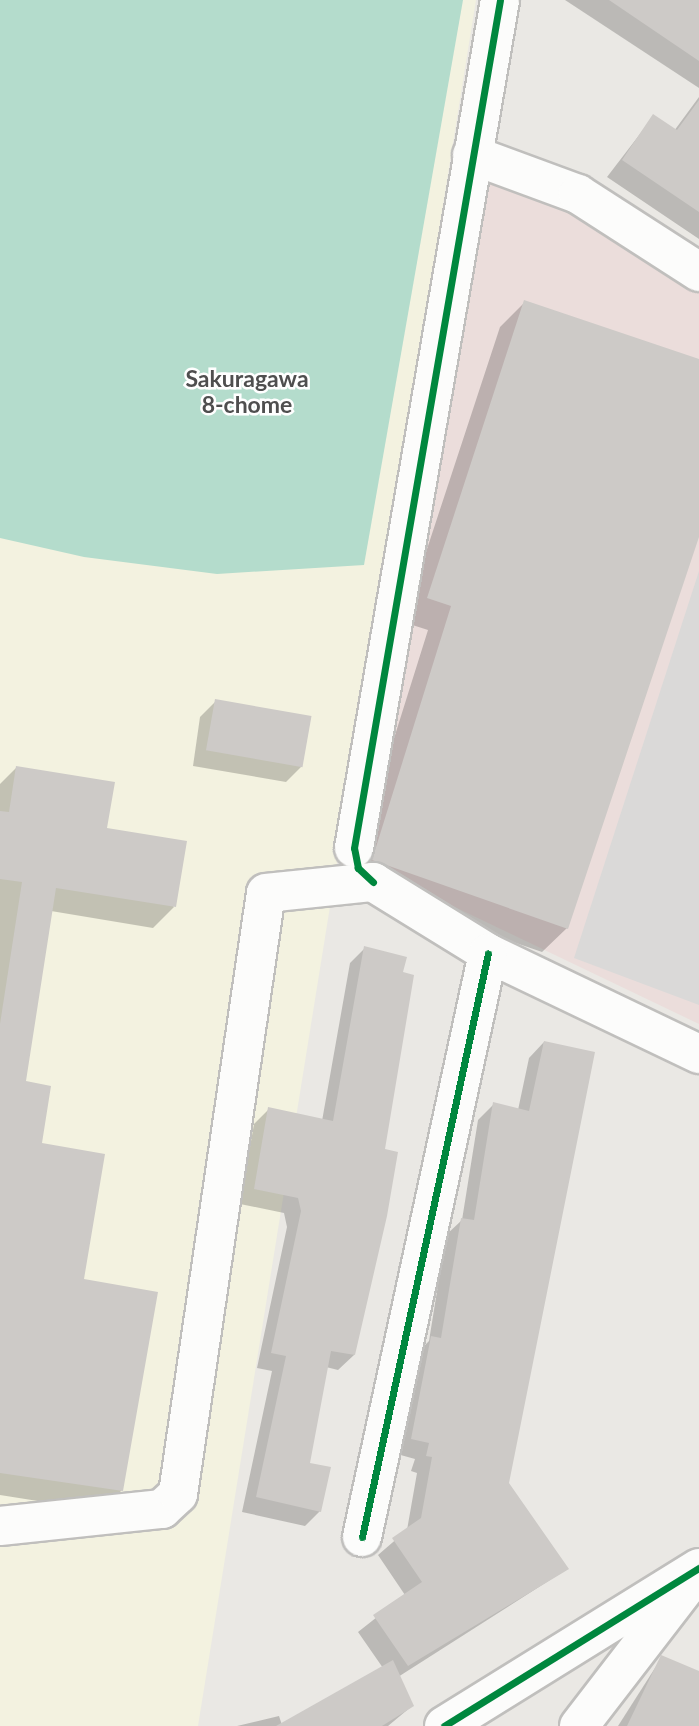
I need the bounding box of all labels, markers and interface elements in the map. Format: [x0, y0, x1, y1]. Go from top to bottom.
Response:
district label: Sakuragawa 8-chome [185, 364, 309, 418]

